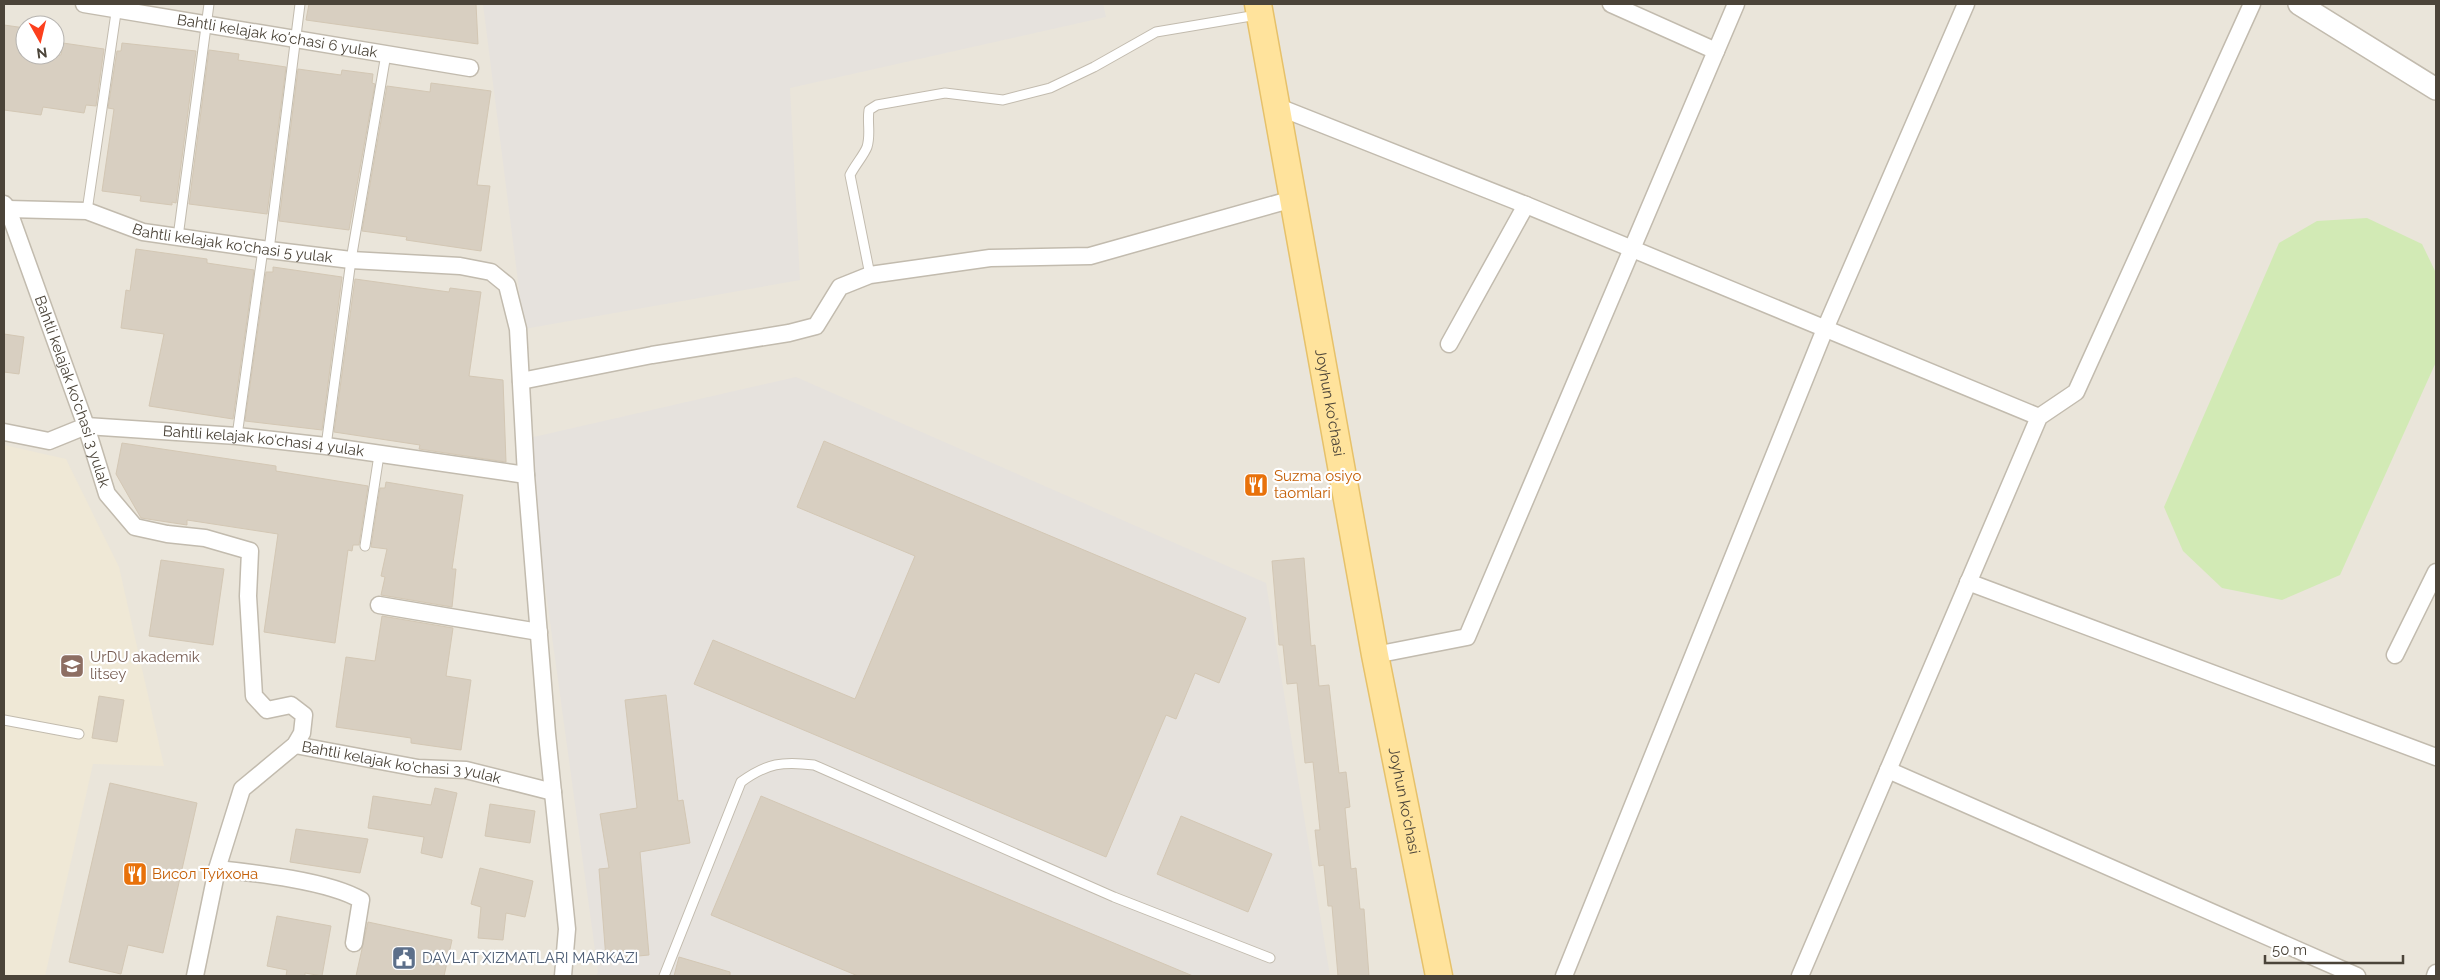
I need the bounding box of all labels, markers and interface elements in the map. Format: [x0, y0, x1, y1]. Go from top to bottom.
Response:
street label: Bahtli kelajak ko'chasi 6 yulak [176, 11, 379, 62]
north arrow [15, 15, 65, 65]
text: N [35, 44, 48, 62]
street label: Bahtli kelajak ko'chasi 5 yulak [130, 220, 334, 267]
street label: Bahtli kelajak ko'chasi 3 yulak [31, 293, 114, 490]
street label: Joyhun ko'chasi [1311, 348, 1348, 458]
street label: Bahtli kelajak ko'chasi 4 yulak [162, 422, 365, 460]
place label: Suzma osiyo taomlari [1274, 467, 1361, 502]
restaurant icon: Suzma osiyo taomlari [1243, 472, 1269, 498]
place label: UrDU akademik litsey [90, 648, 200, 683]
school or university icon: UrDU akademik litsey [59, 653, 85, 679]
street label: Bahtli kelajak ko'chasi 3 yulak [300, 737, 503, 788]
street label: Joyhun ko'chasi [1385, 746, 1423, 856]
restaurant icon: Висол Туйхона [122, 861, 148, 887]
place label: Висол Туйхона [152, 865, 258, 883]
scale bar [2265, 932, 2402, 964]
text: 50 m [2272, 941, 2307, 959]
public building icon: DAVLAT XIZMATLARI MARKAZI [391, 945, 417, 971]
place label: DAVLAT XIZMATLARI MARKAZI [422, 949, 638, 967]

